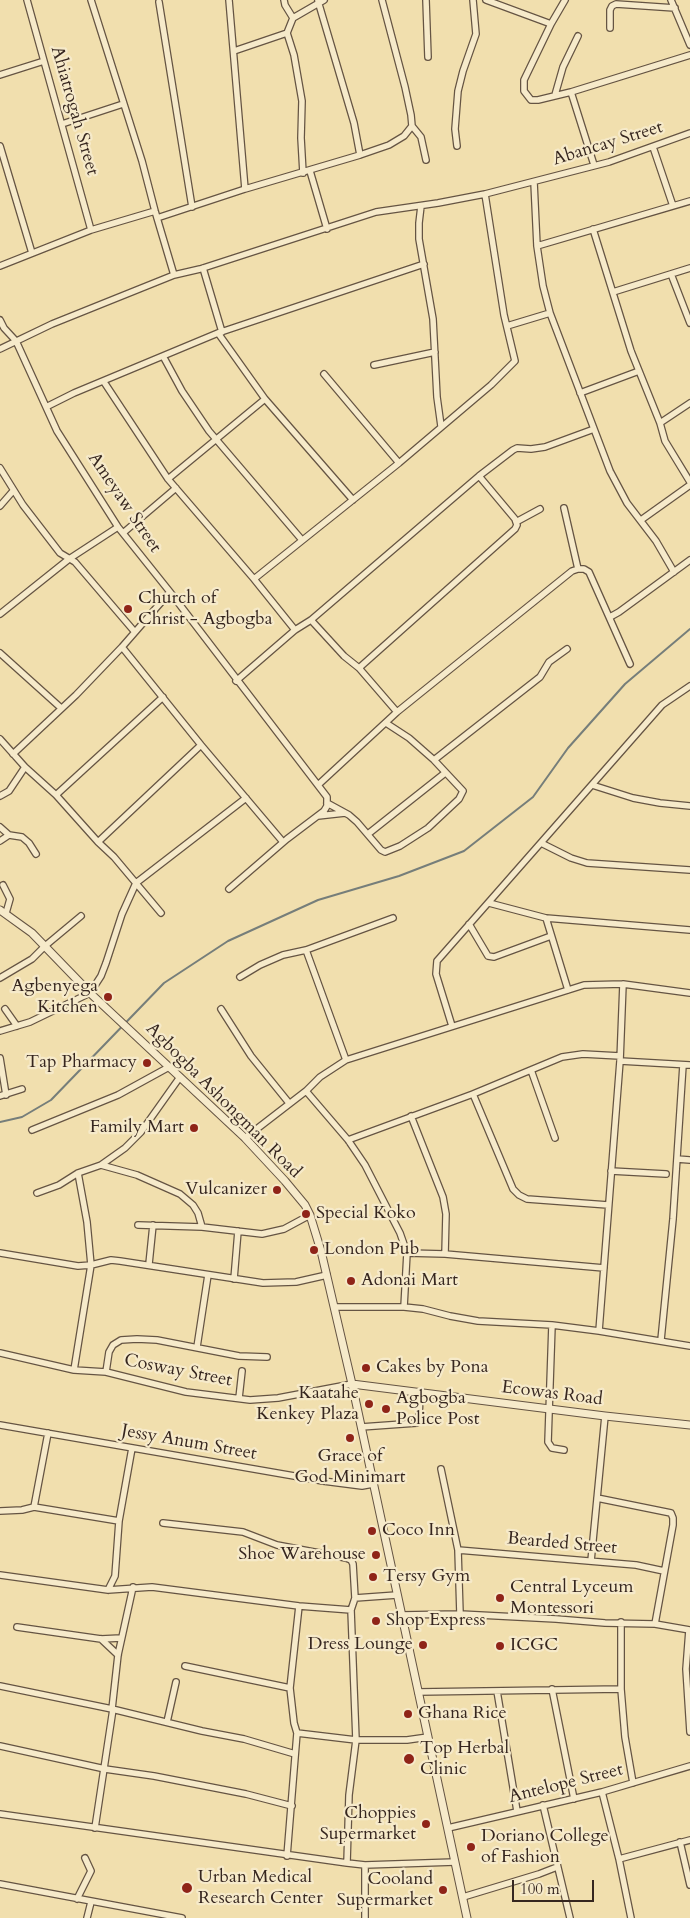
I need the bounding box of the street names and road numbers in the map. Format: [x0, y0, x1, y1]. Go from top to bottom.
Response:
street label: Ahiatrogah Street [45, 44, 103, 178]
street label: Abancay Street [550, 117, 666, 171]
street label: Ameyaw Street [83, 449, 165, 557]
street label: Agbogba Ashongman Road [141, 1019, 305, 1183]
street label: Cosway Street [122, 1350, 234, 1392]
street label: Ecowas Road [500, 1377, 604, 1411]
street label: Jessy Anum Street [120, 1420, 258, 1466]
street label: Bearded Street [506, 1528, 618, 1560]
street label: Antelope Street [507, 1759, 625, 1809]

